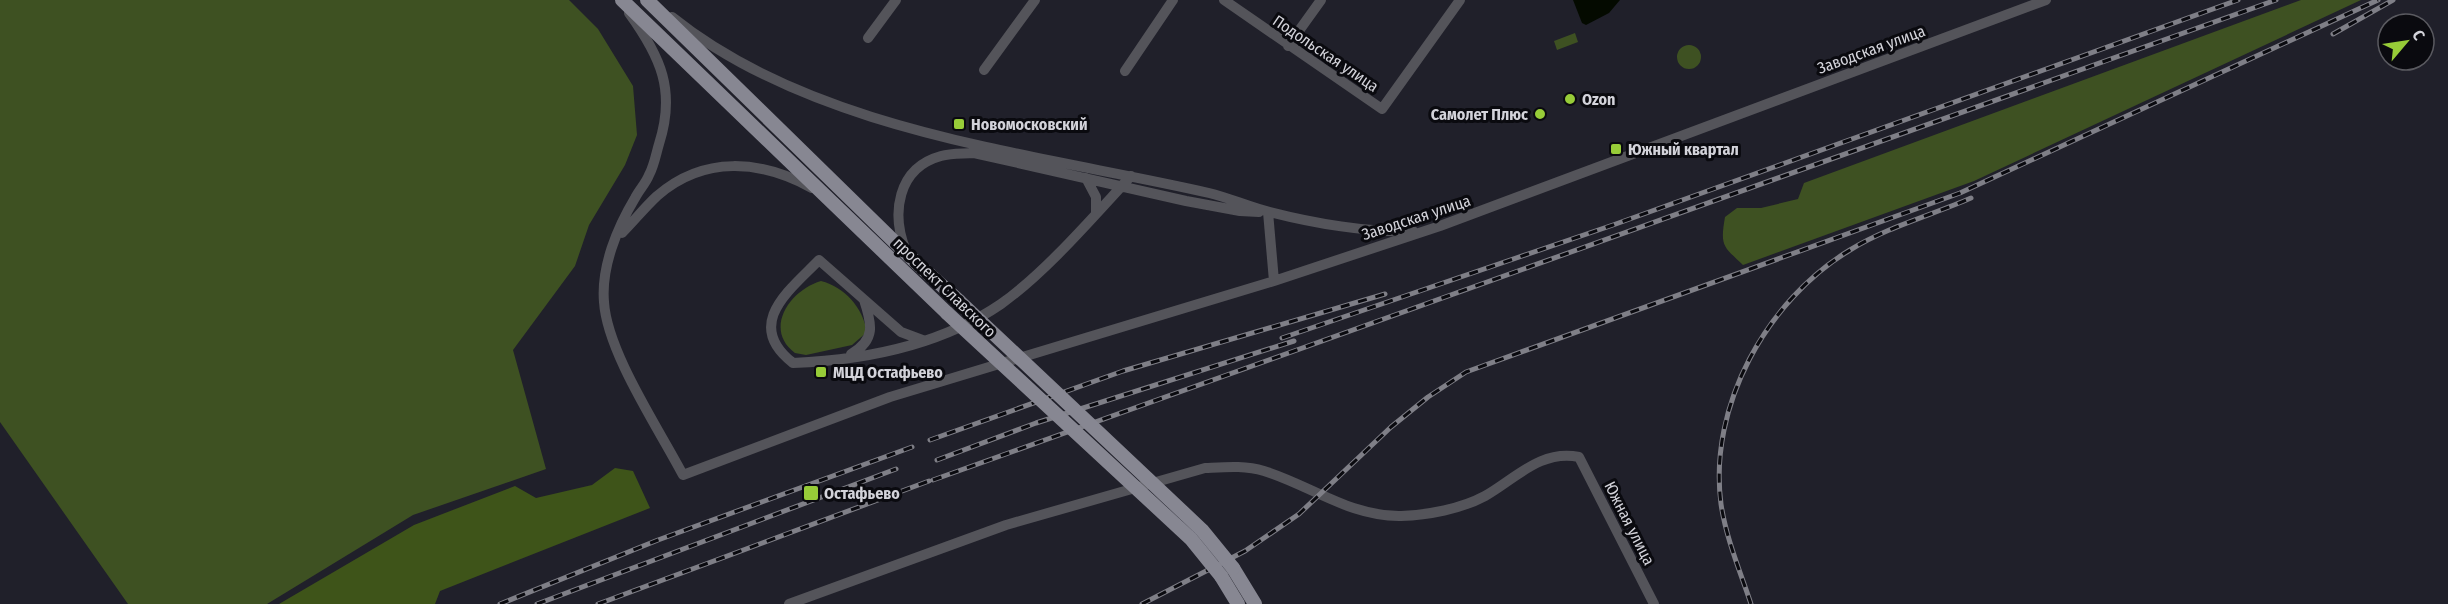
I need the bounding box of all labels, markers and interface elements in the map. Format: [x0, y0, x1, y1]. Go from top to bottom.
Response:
street label: Подольская улица [1269, 11, 1382, 96]
north arrow [2376, 12, 2436, 72]
street label: Заводская улица [1815, 21, 1928, 78]
text: С [2408, 27, 2429, 44]
place label: Ozon [1582, 90, 1615, 109]
marker: Ozon [1563, 92, 1577, 106]
place label: Самолет Плюс [1431, 105, 1528, 124]
marker: Самолет Плюс [1533, 107, 1547, 121]
place label: Новомосковский [971, 115, 1087, 134]
marker: Новомосковский [952, 117, 966, 131]
place label: Южный квартал [1628, 140, 1739, 159]
marker: Южный квартал [1609, 142, 1623, 156]
street label: Заводская улица [1359, 191, 1473, 244]
street label: проспект Славского [889, 233, 1000, 341]
place label: МЦД Остафьево [833, 363, 943, 382]
marker: МЦД Остафьево [814, 365, 828, 379]
street label: Южная улица [1600, 478, 1659, 568]
marker: Остафьево [802, 484, 820, 502]
place label: Остафьево [824, 484, 900, 503]

